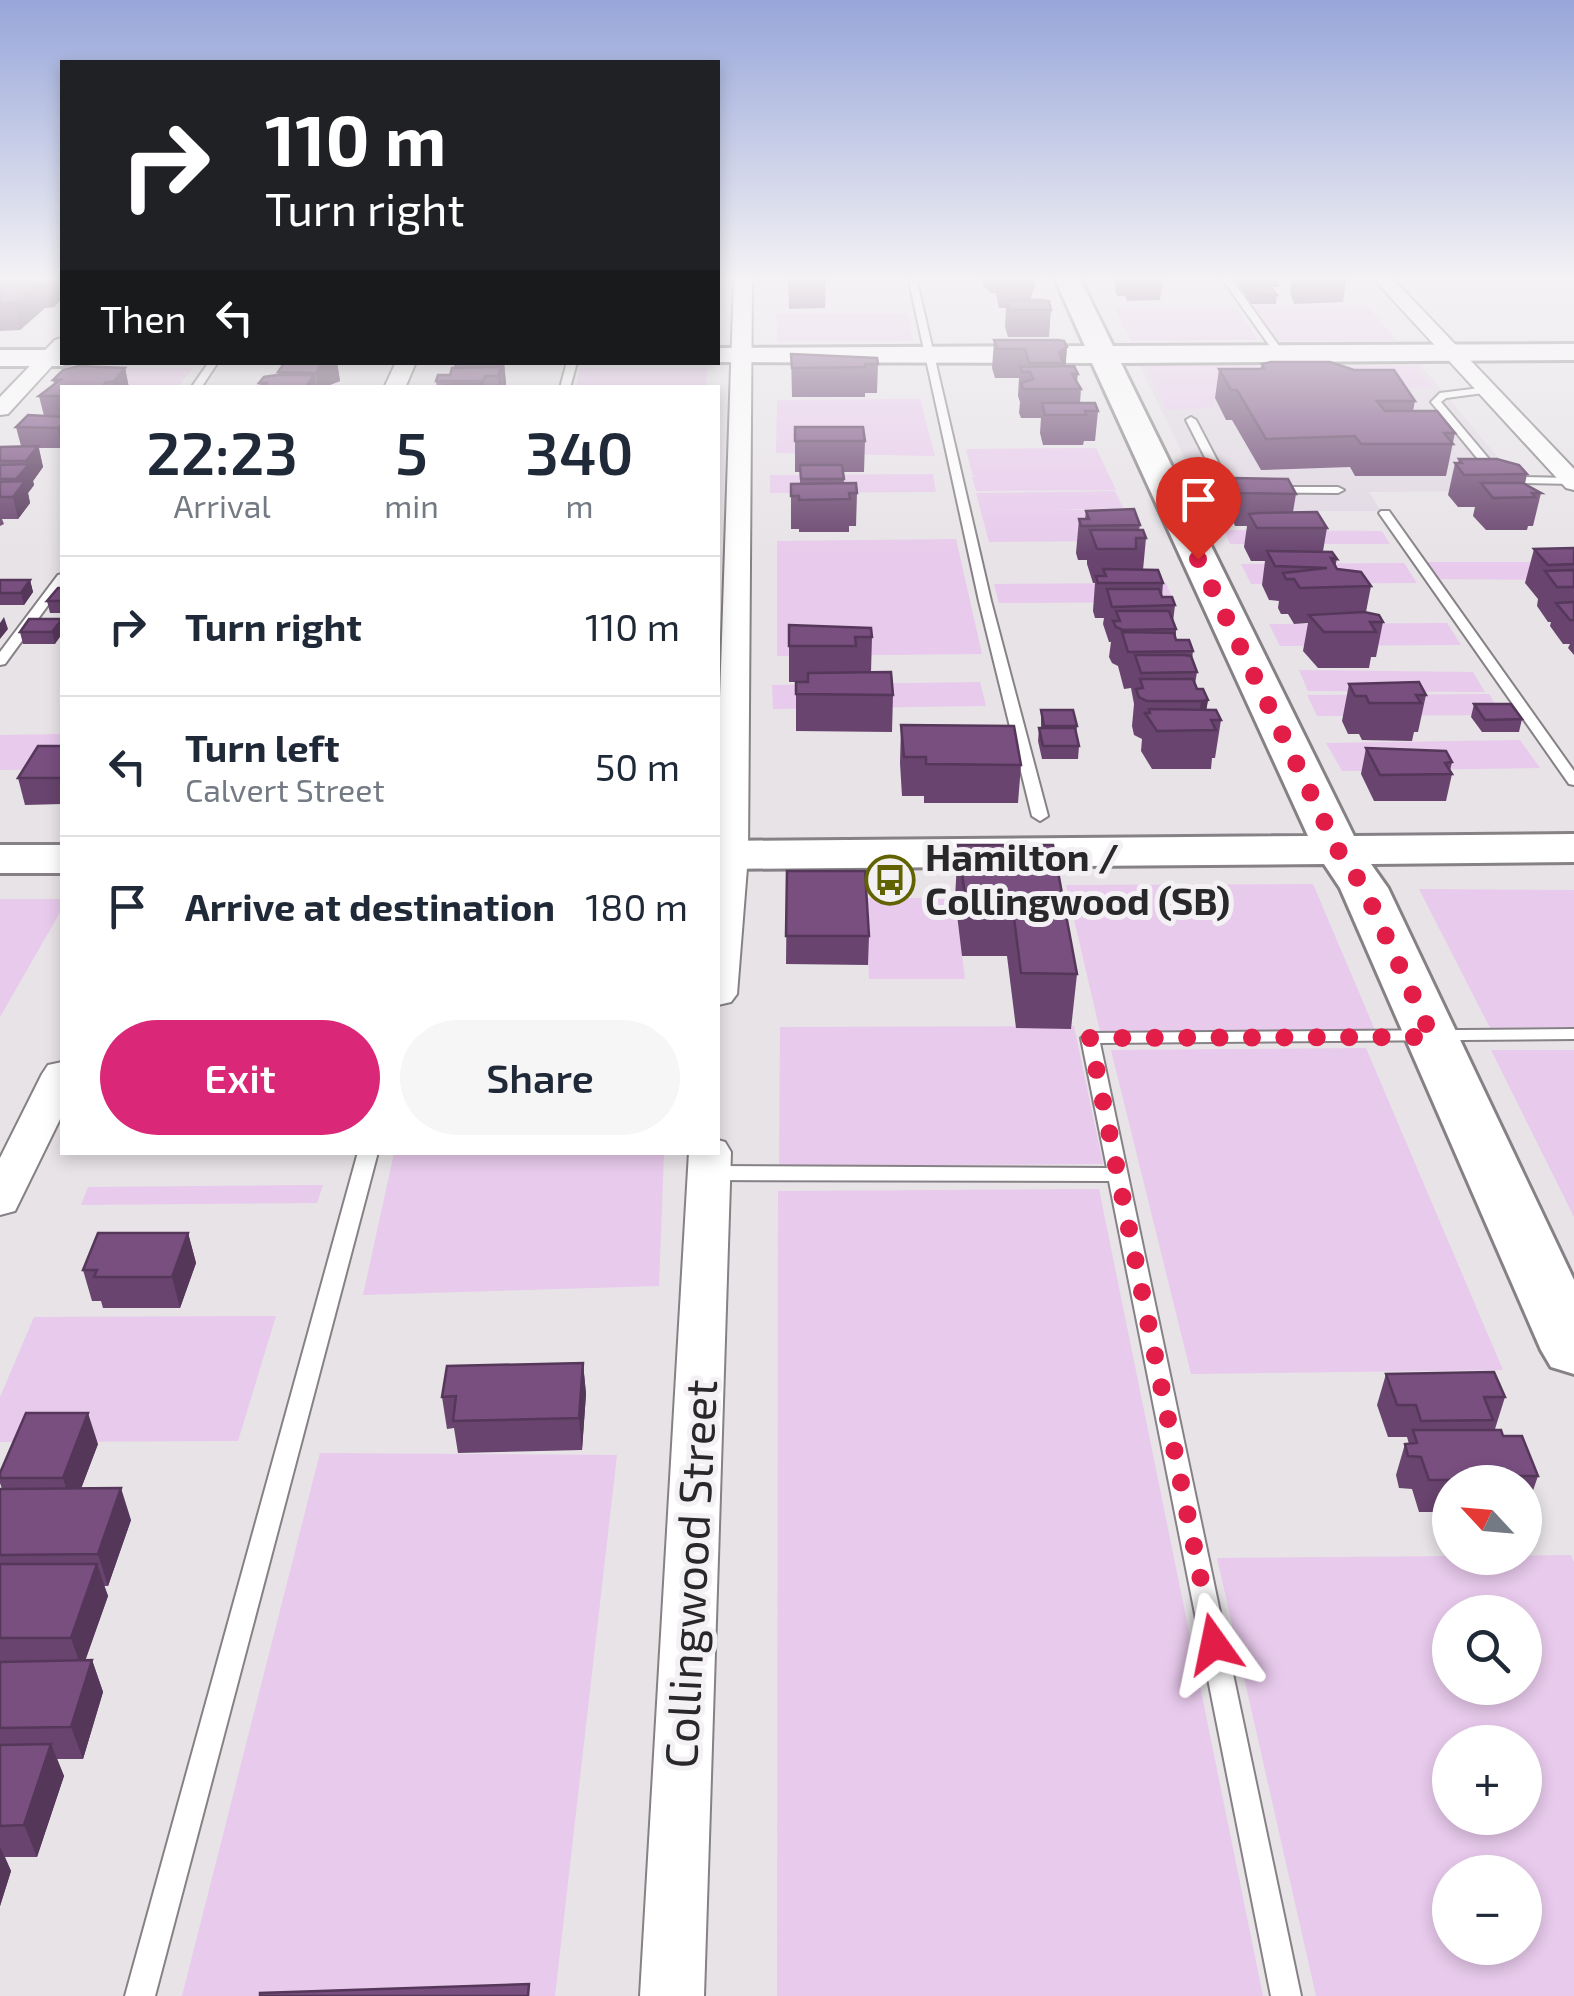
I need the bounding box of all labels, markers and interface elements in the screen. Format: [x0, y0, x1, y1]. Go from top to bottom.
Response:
text: 110 m [265, 96, 446, 180]
icon: right [100, 100, 230, 230]
text: Turn right [265, 181, 465, 235]
icon: left [207, 290, 262, 345]
text: Then [100, 295, 187, 341]
text: 22:23 [146, 415, 298, 487]
text: 5 [395, 415, 428, 487]
text: 340 [525, 415, 634, 487]
pin [1156, 457, 1241, 560]
icon: arrive [1171, 472, 1226, 527]
text: Arrival [173, 486, 271, 524]
text: min [384, 486, 439, 524]
text: m [565, 486, 593, 524]
icon: right [100, 599, 155, 654]
text: Turn right [185, 603, 362, 649]
text: 110 m [585, 603, 680, 649]
text: Turn left [185, 724, 340, 770]
icon: left [100, 739, 155, 794]
text: 50 m [595, 743, 680, 789]
text: Calvert Street [185, 770, 385, 808]
place label: Hamilton / Collingwood (SB) [925, 833, 1230, 923]
bus stop icon: Hamilton / Collingwood (SB) [864, 854, 916, 906]
icon: arrive [100, 879, 155, 934]
text: Arrive at destination [185, 883, 555, 929]
text: 180 m [585, 883, 688, 929]
button: Exit [100, 1020, 380, 1135]
button: Share [400, 1020, 680, 1135]
street label: Collingwood Street [652, 1378, 726, 1770]
north arrow [1432, 1465, 1542, 1575]
map controls [1432, 1465, 1542, 1965]
position arrow [1162, 1592, 1266, 1696]
button: search [1432, 1595, 1542, 1705]
button: + [1432, 1725, 1542, 1835]
button: − [1432, 1855, 1542, 1965]

